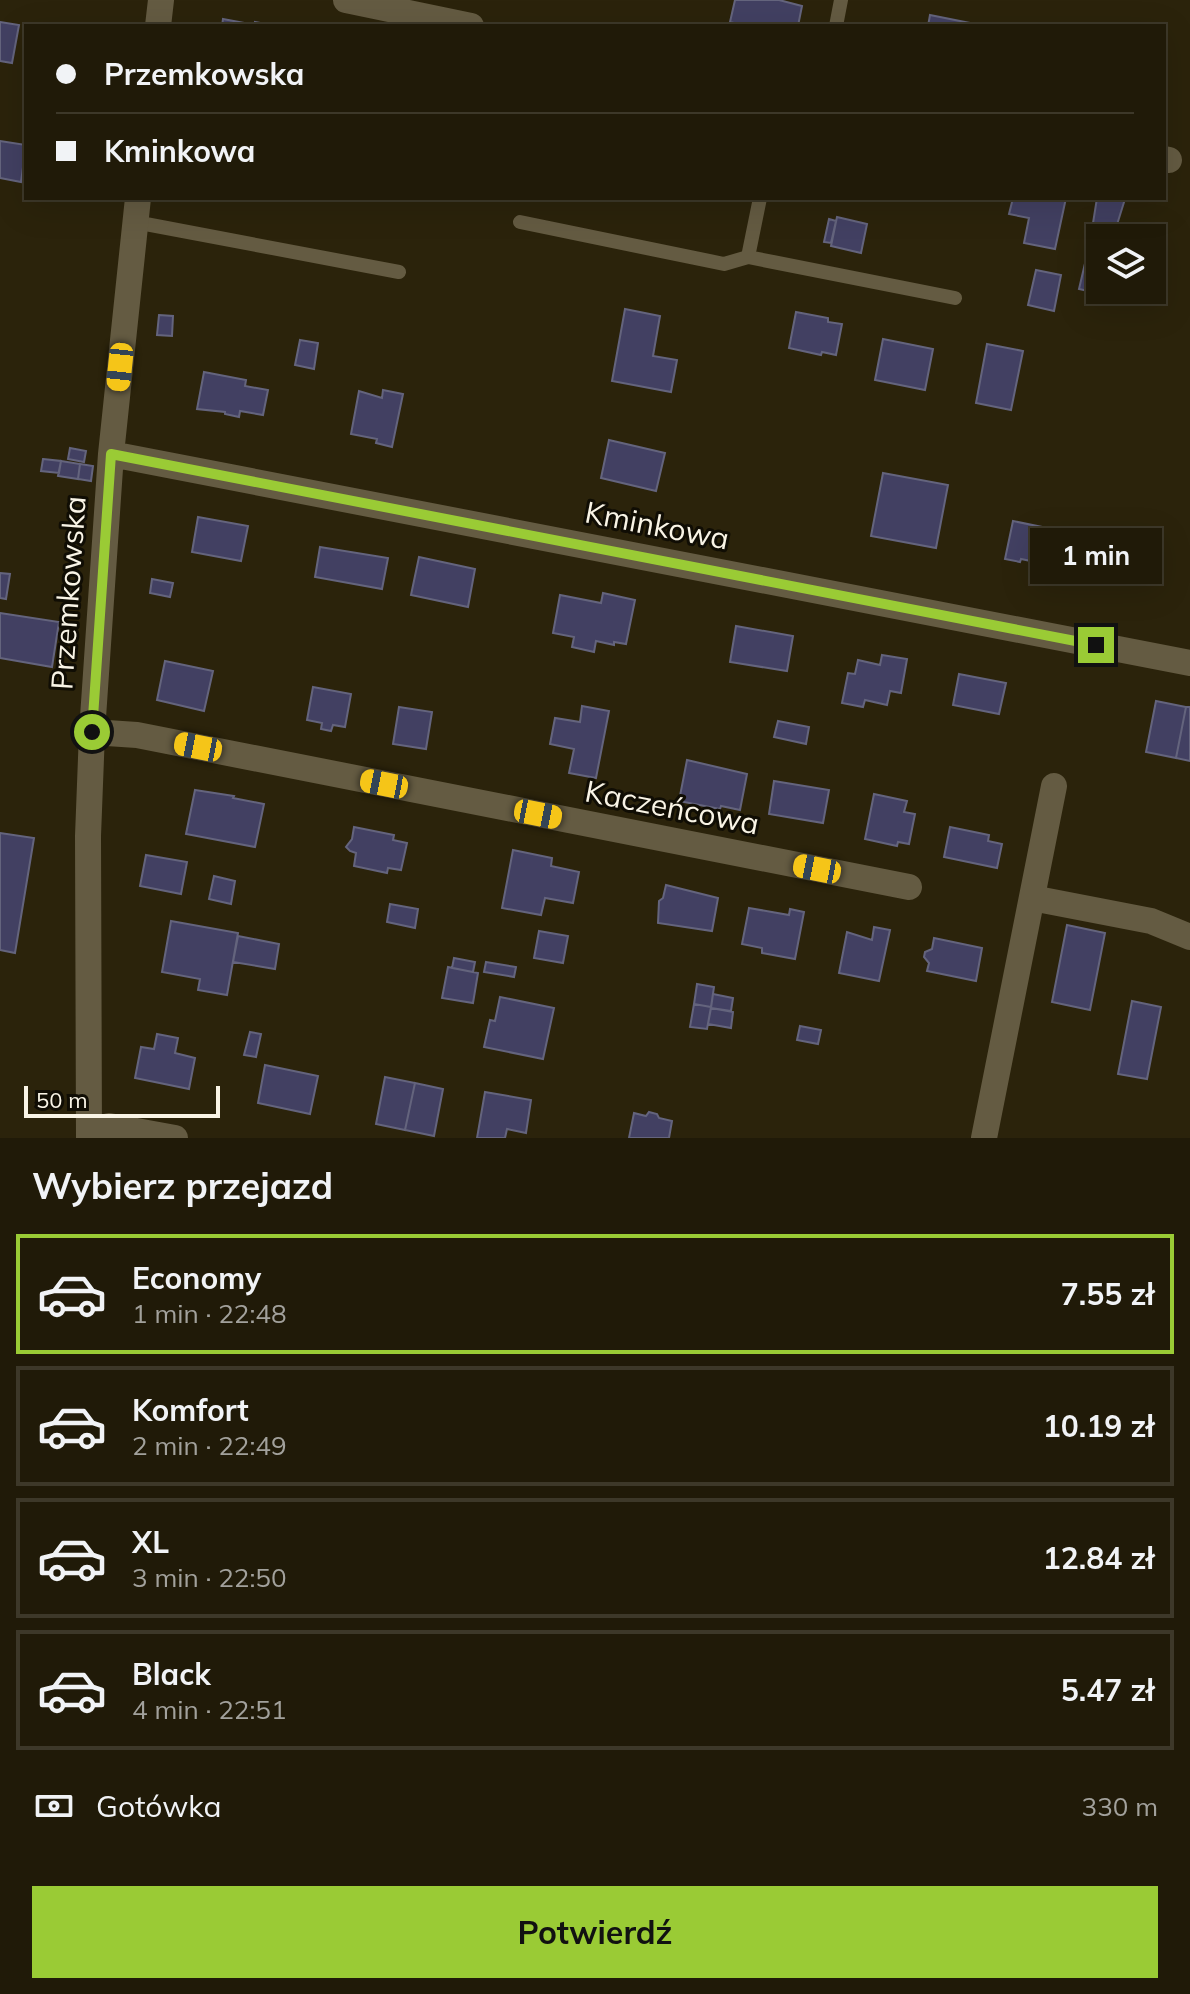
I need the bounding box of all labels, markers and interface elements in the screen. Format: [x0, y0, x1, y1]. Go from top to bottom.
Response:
text: Przemkowska [104, 55, 304, 93]
text: Kminkowa [104, 132, 255, 170]
map controls [1086, 224, 1166, 304]
button: layers [1086, 224, 1166, 304]
car [106, 342, 134, 392]
street label: Kminkowa [582, 492, 732, 558]
street label: Przemkowska [42, 495, 94, 691]
callout: 1 min [1030, 529, 1162, 585]
text: 1 min [1062, 539, 1130, 572]
route end [1078, 627, 1114, 663]
route start [74, 714, 110, 750]
car [172, 731, 224, 763]
car [358, 768, 410, 800]
street label: Kaczeńcowa [582, 772, 762, 842]
car [512, 798, 564, 830]
car [791, 853, 843, 885]
scale bar [24, 1082, 220, 1118]
text: 50 m [36, 1086, 87, 1114]
text: Wybierz przejazd [32, 1163, 333, 1208]
icon: car [36, 1258, 108, 1330]
text: Economy [132, 1259, 261, 1297]
text: 7.55 zł [1061, 1275, 1154, 1313]
text: 1 min · 22:48 [132, 1297, 287, 1330]
icon: car [36, 1390, 108, 1462]
text: Komfort [132, 1391, 249, 1429]
text: 10.19 zł [1043, 1407, 1154, 1445]
text: 2 min · 22:49 [132, 1429, 287, 1462]
icon: car [36, 1522, 108, 1594]
text: XL [132, 1523, 169, 1561]
text: 12.84 zł [1043, 1539, 1154, 1577]
text: 3 min · 22:50 [132, 1561, 287, 1594]
icon: car [36, 1654, 108, 1726]
text: Black [132, 1655, 211, 1693]
text: 5.47 zł [1061, 1671, 1154, 1709]
text: 4 min · 22:51 [132, 1693, 287, 1726]
icon: cash [32, 1784, 76, 1828]
text: Gotówka [96, 1787, 222, 1825]
text: 330 m [1082, 1790, 1158, 1823]
button: Potwierdź [32, 1886, 1158, 1978]

